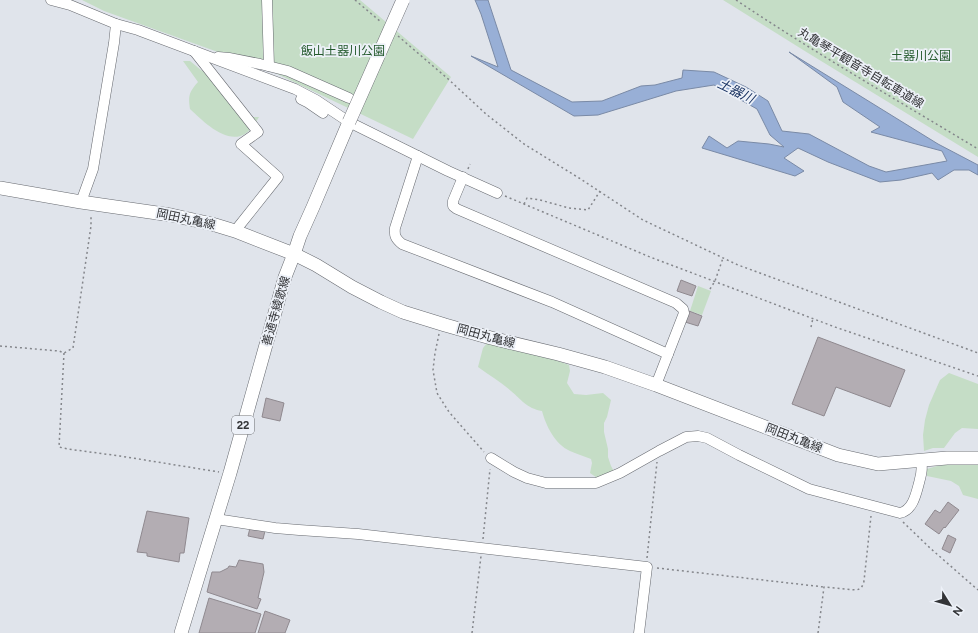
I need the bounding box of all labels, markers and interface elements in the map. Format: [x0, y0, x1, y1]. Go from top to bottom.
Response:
street label: 丸亀琴平観音寺自転車道線 [796, 25, 926, 111]
park label: 飯山土器川公園 [301, 44, 385, 58]
park label: 土器川公園 [891, 49, 951, 63]
water label: 土器川 [715, 76, 759, 107]
street label: 岡田丸亀線 [155, 206, 217, 232]
street label: 善通寺綾歌線 [259, 274, 293, 348]
street label: 岡田丸亀線 [455, 321, 517, 351]
road number: 22 [232, 416, 254, 434]
street label: 岡田丸亀線 [763, 421, 825, 455]
north arrow [930, 585, 970, 625]
text: N [950, 603, 965, 618]

